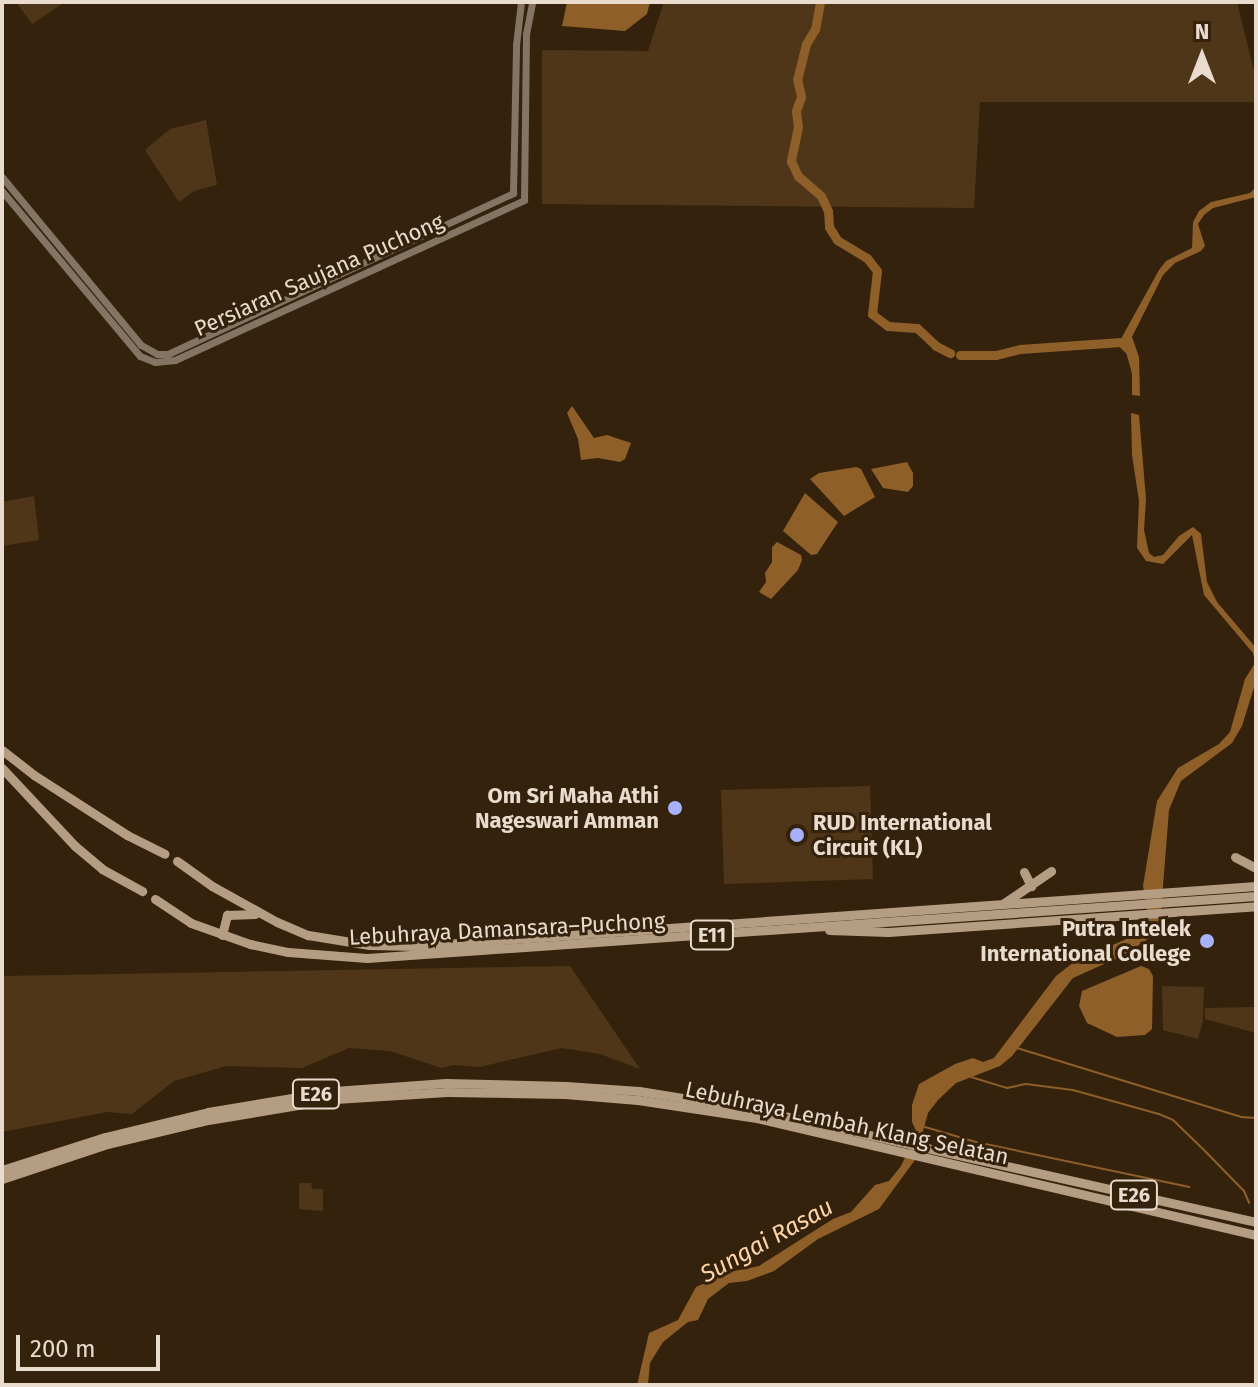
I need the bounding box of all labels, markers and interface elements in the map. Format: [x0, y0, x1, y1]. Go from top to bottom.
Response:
north arrow [1162, 16, 1242, 96]
text: N [1195, 18, 1209, 45]
street label: Persiaran Saujana Puchong [190, 208, 448, 342]
place label: Om Sri Maha Athi Nageswari Amman [475, 782, 659, 834]
marker: Om Sri Maha Athi Nageswari Amman [666, 799, 684, 817]
place label: RUD International Circuit (KL) [813, 809, 992, 860]
marker: RUD International Circuit (KL) [788, 826, 806, 844]
street label: Lebuhraya Damansara–Puchong [348, 908, 666, 950]
place label: Putra Intelek International College [980, 915, 1191, 966]
road number: E11 [688, 919, 736, 951]
marker: Putra Intelek International College [1198, 932, 1216, 950]
street label: Lebuhraya Lembah Klang Selatan [683, 1076, 1011, 1170]
road number: E26 [290, 1078, 342, 1110]
road number: E26 [1108, 1179, 1160, 1211]
water label: Sungai Rasau [696, 1193, 838, 1289]
scale bar [20, 1319, 164, 1369]
text: 200 m [30, 1335, 96, 1363]

